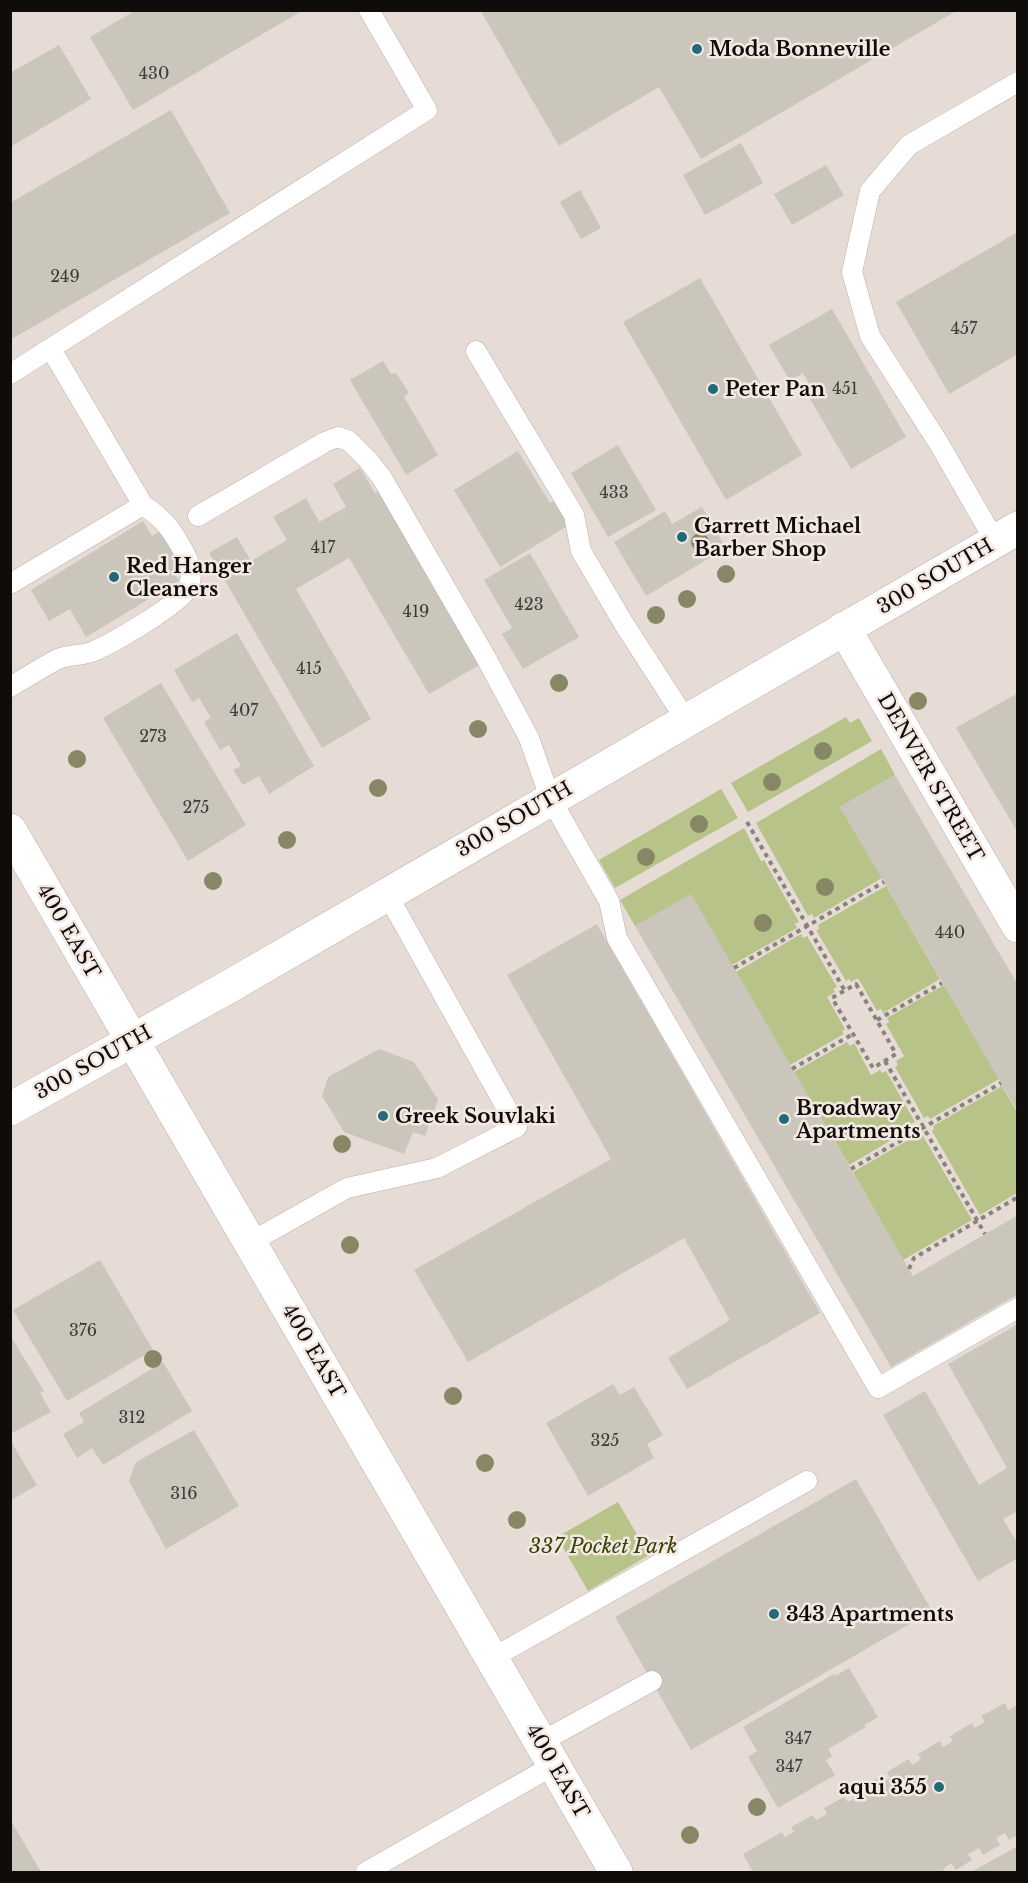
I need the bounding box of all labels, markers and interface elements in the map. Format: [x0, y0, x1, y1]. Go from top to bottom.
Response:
place label: Moda Bonneville [709, 37, 891, 61]
marker: Moda Bonneville [690, 42, 704, 56]
house number: 430 [139, 63, 169, 83]
house number: 249 [50, 266, 80, 286]
house number: 457 [951, 318, 978, 338]
place label: Peter Pan [725, 377, 825, 401]
house number: 451 [832, 378, 858, 398]
marker: Peter Pan [706, 382, 720, 396]
house number: 433 [599, 482, 629, 502]
place label: Garrett Michael Barber Shop [694, 514, 861, 561]
marker: Garrett Michael Barber Shop [675, 530, 689, 544]
street label: 300 SOUTH [873, 533, 997, 619]
house number: 417 [311, 537, 336, 557]
place label: Red Hanger Cleaners [126, 554, 252, 601]
marker: Red Hanger Cleaners [107, 570, 121, 584]
house number: 423 [514, 594, 544, 614]
house number: 419 [403, 601, 429, 621]
house number: 415 [296, 658, 322, 678]
street label: DENVER STREET [873, 688, 989, 866]
house number: 407 [230, 700, 259, 720]
house number: 273 [139, 726, 167, 746]
street label: 300 SOUTH [452, 776, 576, 862]
house number: 275 [183, 797, 209, 817]
street label: 400 EAST [32, 880, 106, 982]
house number: 440 [935, 922, 965, 942]
street label: 300 SOUTH [30, 1020, 156, 1104]
place label: Broadway Apartments [795, 1096, 921, 1143]
place label: Greek Souvlaki [395, 1104, 556, 1128]
marker: Greek Souvlaki [376, 1109, 390, 1123]
marker: Broadway Apartments [777, 1112, 791, 1126]
street label: 400 EAST [277, 1300, 351, 1402]
house number: 376 [69, 1320, 97, 1340]
house number: 312 [119, 1407, 145, 1427]
house number: 325 [591, 1430, 619, 1450]
house number: 316 [170, 1483, 198, 1503]
park label: 337 Pocket Park [529, 1534, 677, 1558]
place label: 343 Apartments [786, 1602, 954, 1626]
marker: 343 Apartments [767, 1607, 781, 1621]
street label: 400 EAST [521, 1720, 595, 1822]
house number: 347 [784, 1728, 813, 1748]
house number: 347 [775, 1756, 804, 1776]
place label: aqui 355 [839, 1775, 927, 1799]
marker: aqui 355 [932, 1780, 946, 1794]

